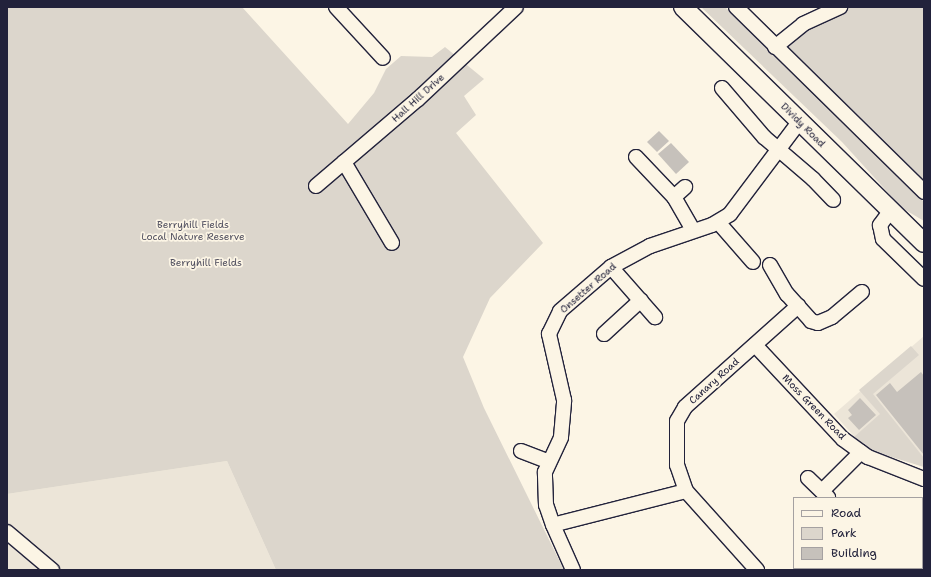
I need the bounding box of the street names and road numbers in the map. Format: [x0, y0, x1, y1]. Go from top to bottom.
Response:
street label: Hall Hill Drive [389, 71, 447, 125]
street label: Dividy Road [778, 100, 828, 150]
street label: Onsetter Road [557, 260, 619, 316]
street label: Canary Road [687, 355, 741, 407]
street label: Moss Green Road [780, 372, 848, 442]

